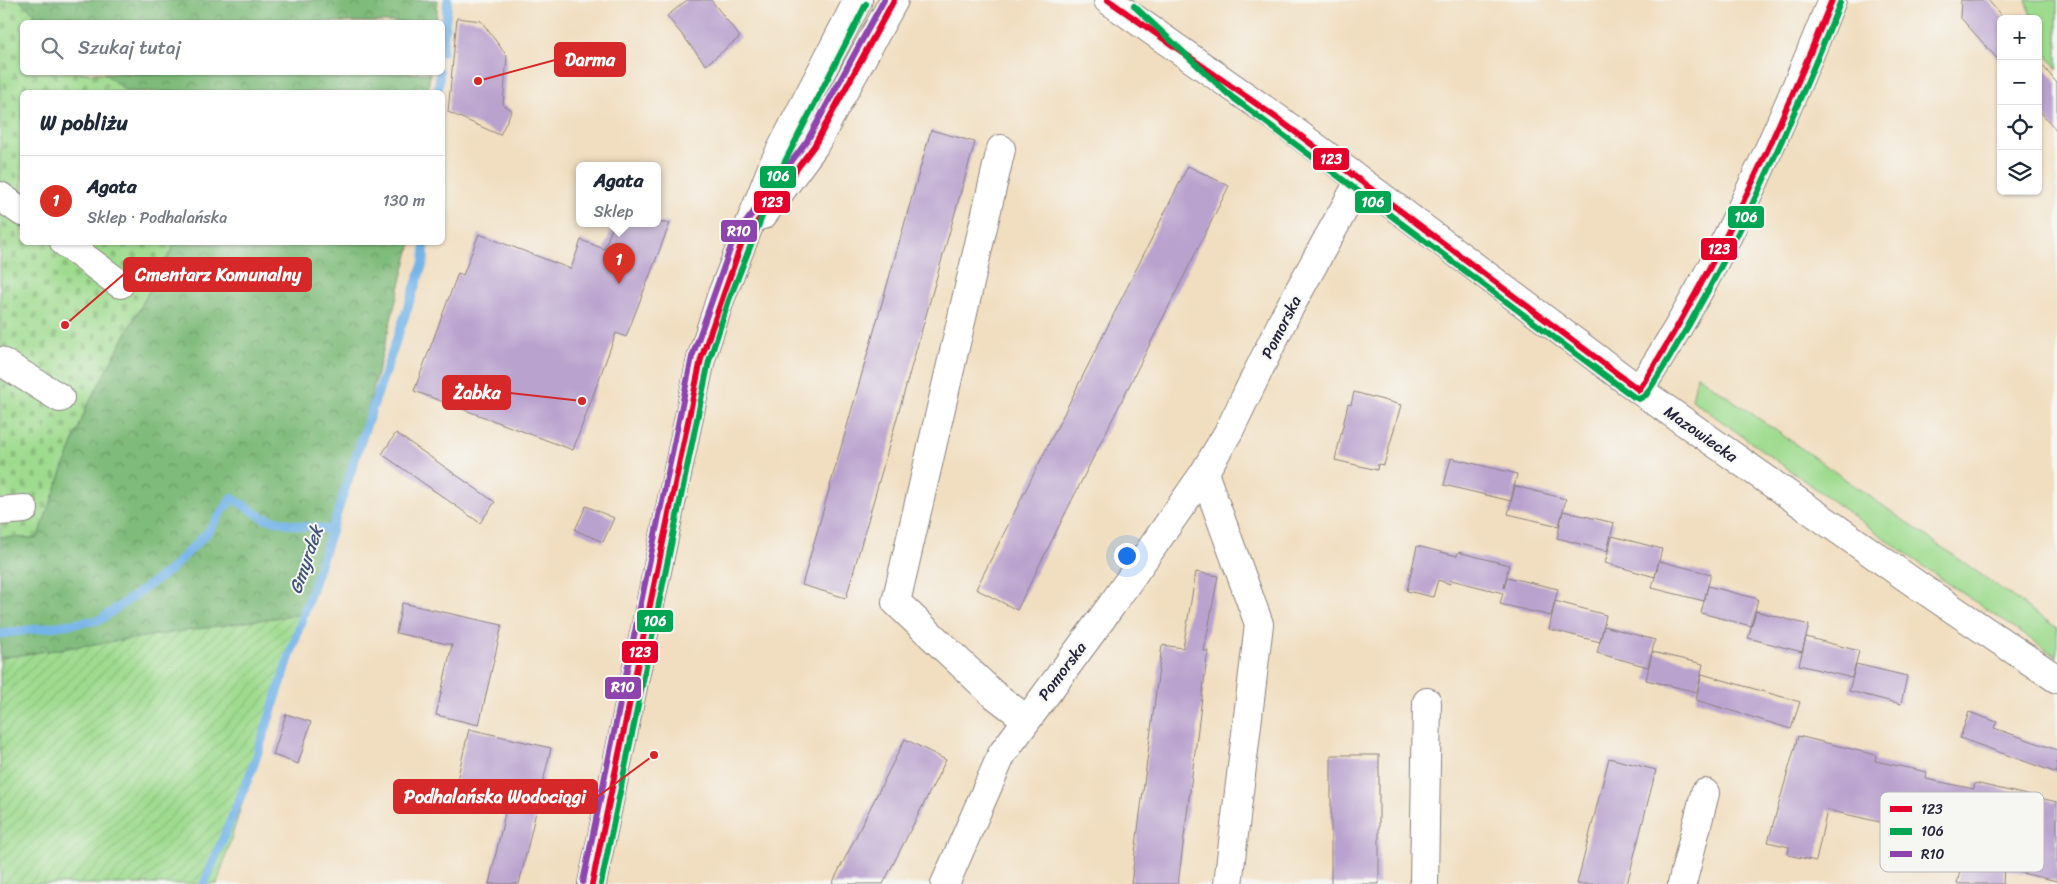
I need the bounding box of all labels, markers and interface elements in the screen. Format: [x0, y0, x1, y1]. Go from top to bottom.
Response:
map controls [1997, 15, 2042, 195]
button: + [1997, 15, 2042, 60]
search box [20, 20, 445, 75]
text: Szukaj tutaj [78, 31, 181, 64]
icon: search [38, 34, 66, 62]
callout: Darma [555, 43, 625, 76]
text: Darma [565, 44, 616, 76]
button: − [1997, 60, 2042, 105]
text: W pobliżu [40, 104, 128, 142]
button: locate [1997, 105, 2042, 150]
line badge: 123 [1312, 147, 1350, 171]
text: 123 [1320, 147, 1342, 172]
button: layers [1997, 150, 2042, 195]
popup [576, 162, 661, 227]
text: Agata [594, 164, 643, 197]
text: 106 [767, 164, 789, 189]
line badge: 106 [759, 165, 797, 189]
text: Agata [87, 170, 136, 203]
text: 1 [53, 186, 59, 215]
text: 130 m [383, 186, 425, 215]
line badge: 123 [753, 190, 791, 214]
text: 123 [761, 190, 783, 215]
line badge: 106 [1354, 190, 1392, 214]
text: 106 [1362, 190, 1384, 215]
text: Sklep [594, 197, 634, 226]
text: Sklep · Podhalańska [87, 203, 227, 232]
line badge: 106 [1727, 205, 1765, 229]
text: 106 [1735, 205, 1757, 230]
line badge: R10 [720, 219, 758, 243]
text: R10 [726, 219, 751, 244]
line badge: 123 [1700, 237, 1738, 261]
text: 123 [1708, 237, 1730, 262]
pin: 1 [603, 243, 635, 284]
callout: Cmentarz Komunalny [124, 258, 311, 291]
text: Cmentarz Komunalny [134, 259, 302, 291]
street label: Pomorska [1253, 290, 1309, 364]
callout: Żabka [443, 376, 510, 409]
text: Żabka [452, 377, 502, 409]
street label: Mazowiecka [1658, 398, 1745, 471]
water label: Gmyrdek [279, 519, 333, 598]
your location [1114, 543, 1140, 569]
line badge: 106 [636, 609, 674, 633]
text: 106 [644, 609, 666, 634]
street label: Pomorska [1030, 635, 1094, 707]
line badge: 123 [621, 640, 659, 664]
text: 123 [629, 640, 651, 665]
text: R10 [610, 675, 635, 700]
line badge: R10 [604, 676, 642, 700]
callout: Podhalańska Wodociągi [394, 780, 597, 813]
text: Podhalańska Wodociągi [404, 781, 587, 813]
legend [1880, 792, 2044, 872]
text: 123 [1921, 797, 1943, 822]
text: 106 [1921, 819, 1944, 844]
text: R10 [1921, 842, 1945, 867]

